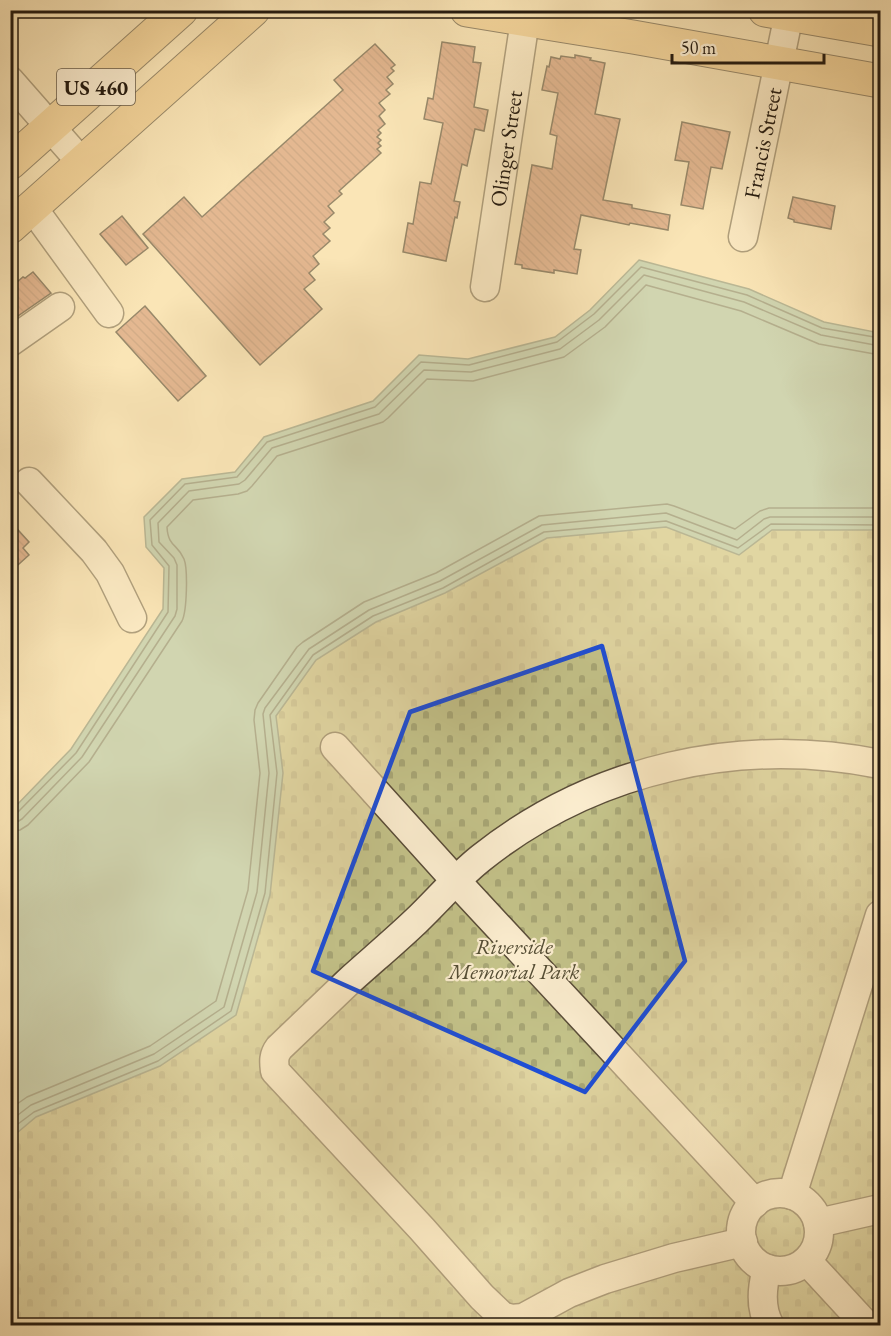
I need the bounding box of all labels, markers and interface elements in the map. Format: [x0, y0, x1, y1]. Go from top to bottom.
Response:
scale bar [672, 27, 824, 65]
text: 50 m [681, 36, 716, 59]
road number: US 460 [57, 69, 135, 105]
street label: Francis Street [737, 84, 788, 201]
street label: Olinger Street [483, 88, 529, 209]
park label: Riverside Memorial Park [446, 932, 580, 986]

